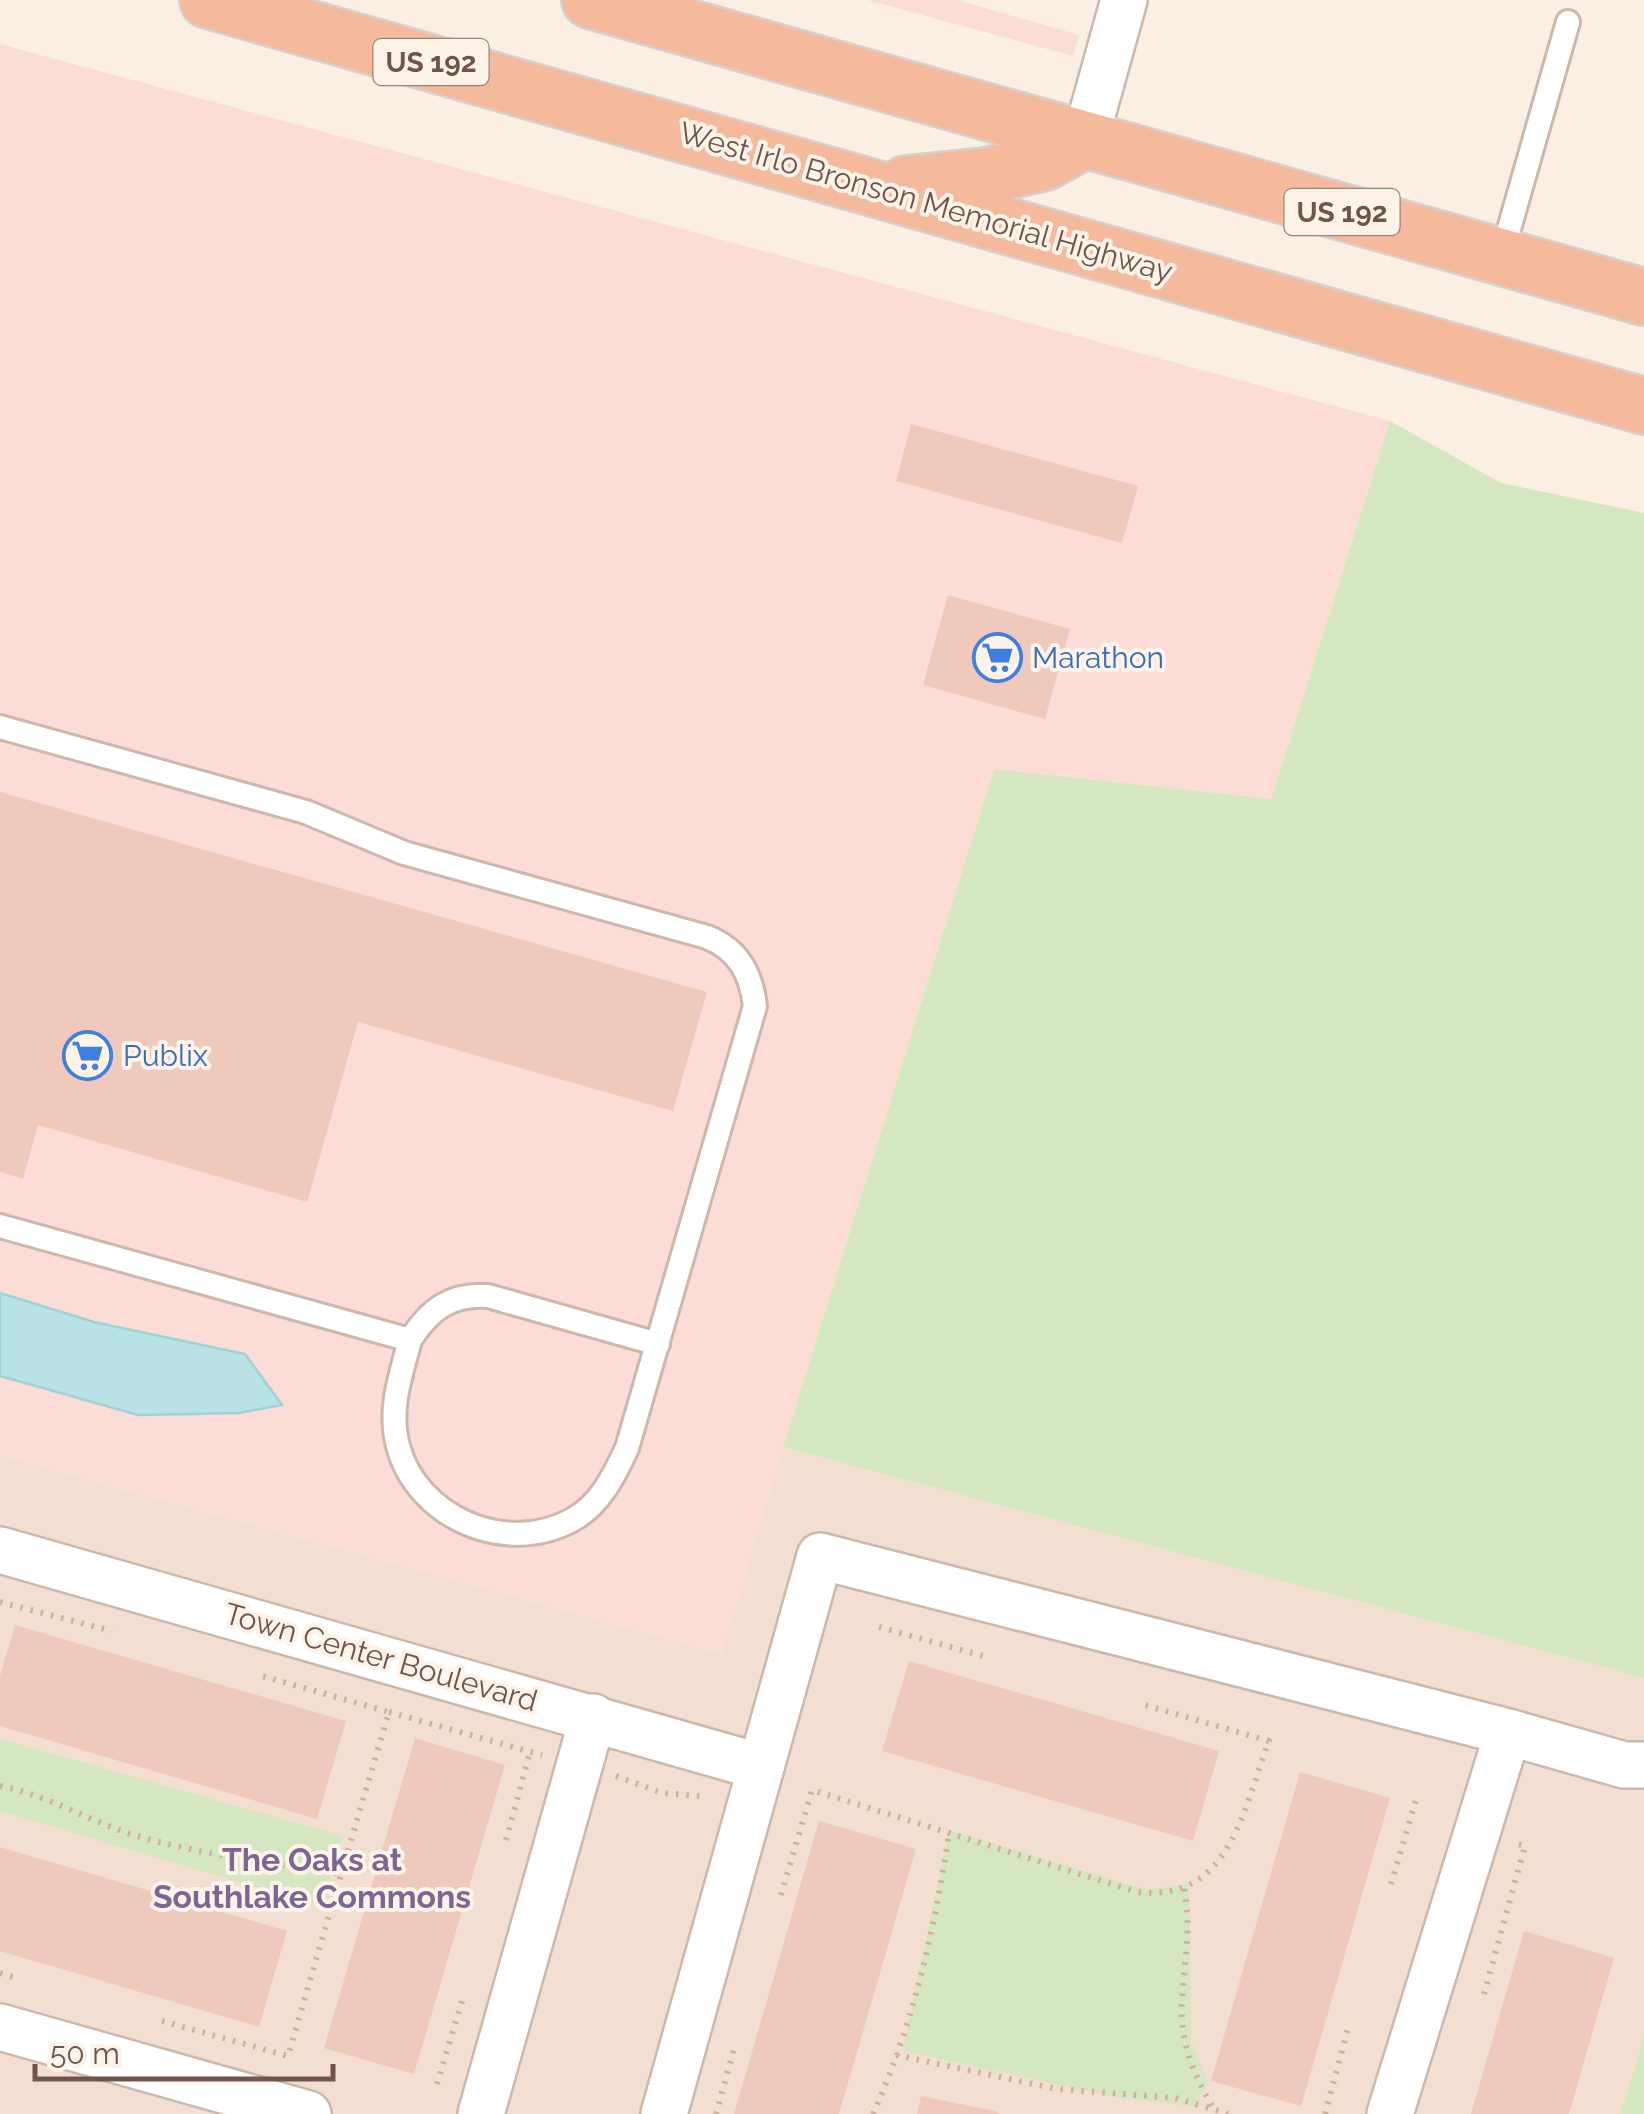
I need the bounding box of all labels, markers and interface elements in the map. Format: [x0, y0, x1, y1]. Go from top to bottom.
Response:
road number: US 192 [374, 39, 488, 85]
street label: West Irlo Bronson Memorial Highway [675, 115, 1177, 289]
road number: US 192 [1284, 189, 1400, 235]
supermarket icon: Marathon [971, 631, 1023, 683]
place label: Marathon [1032, 640, 1164, 675]
supermarket icon: Publix [62, 1029, 114, 1081]
place label: Publix [123, 1038, 208, 1073]
street label: Town Center Boulevard [220, 1596, 542, 1718]
district label: The Oaks at Southlake Commons [153, 1841, 471, 1915]
scale bar [35, 2019, 332, 2081]
text: 50 m [50, 2036, 120, 2071]

